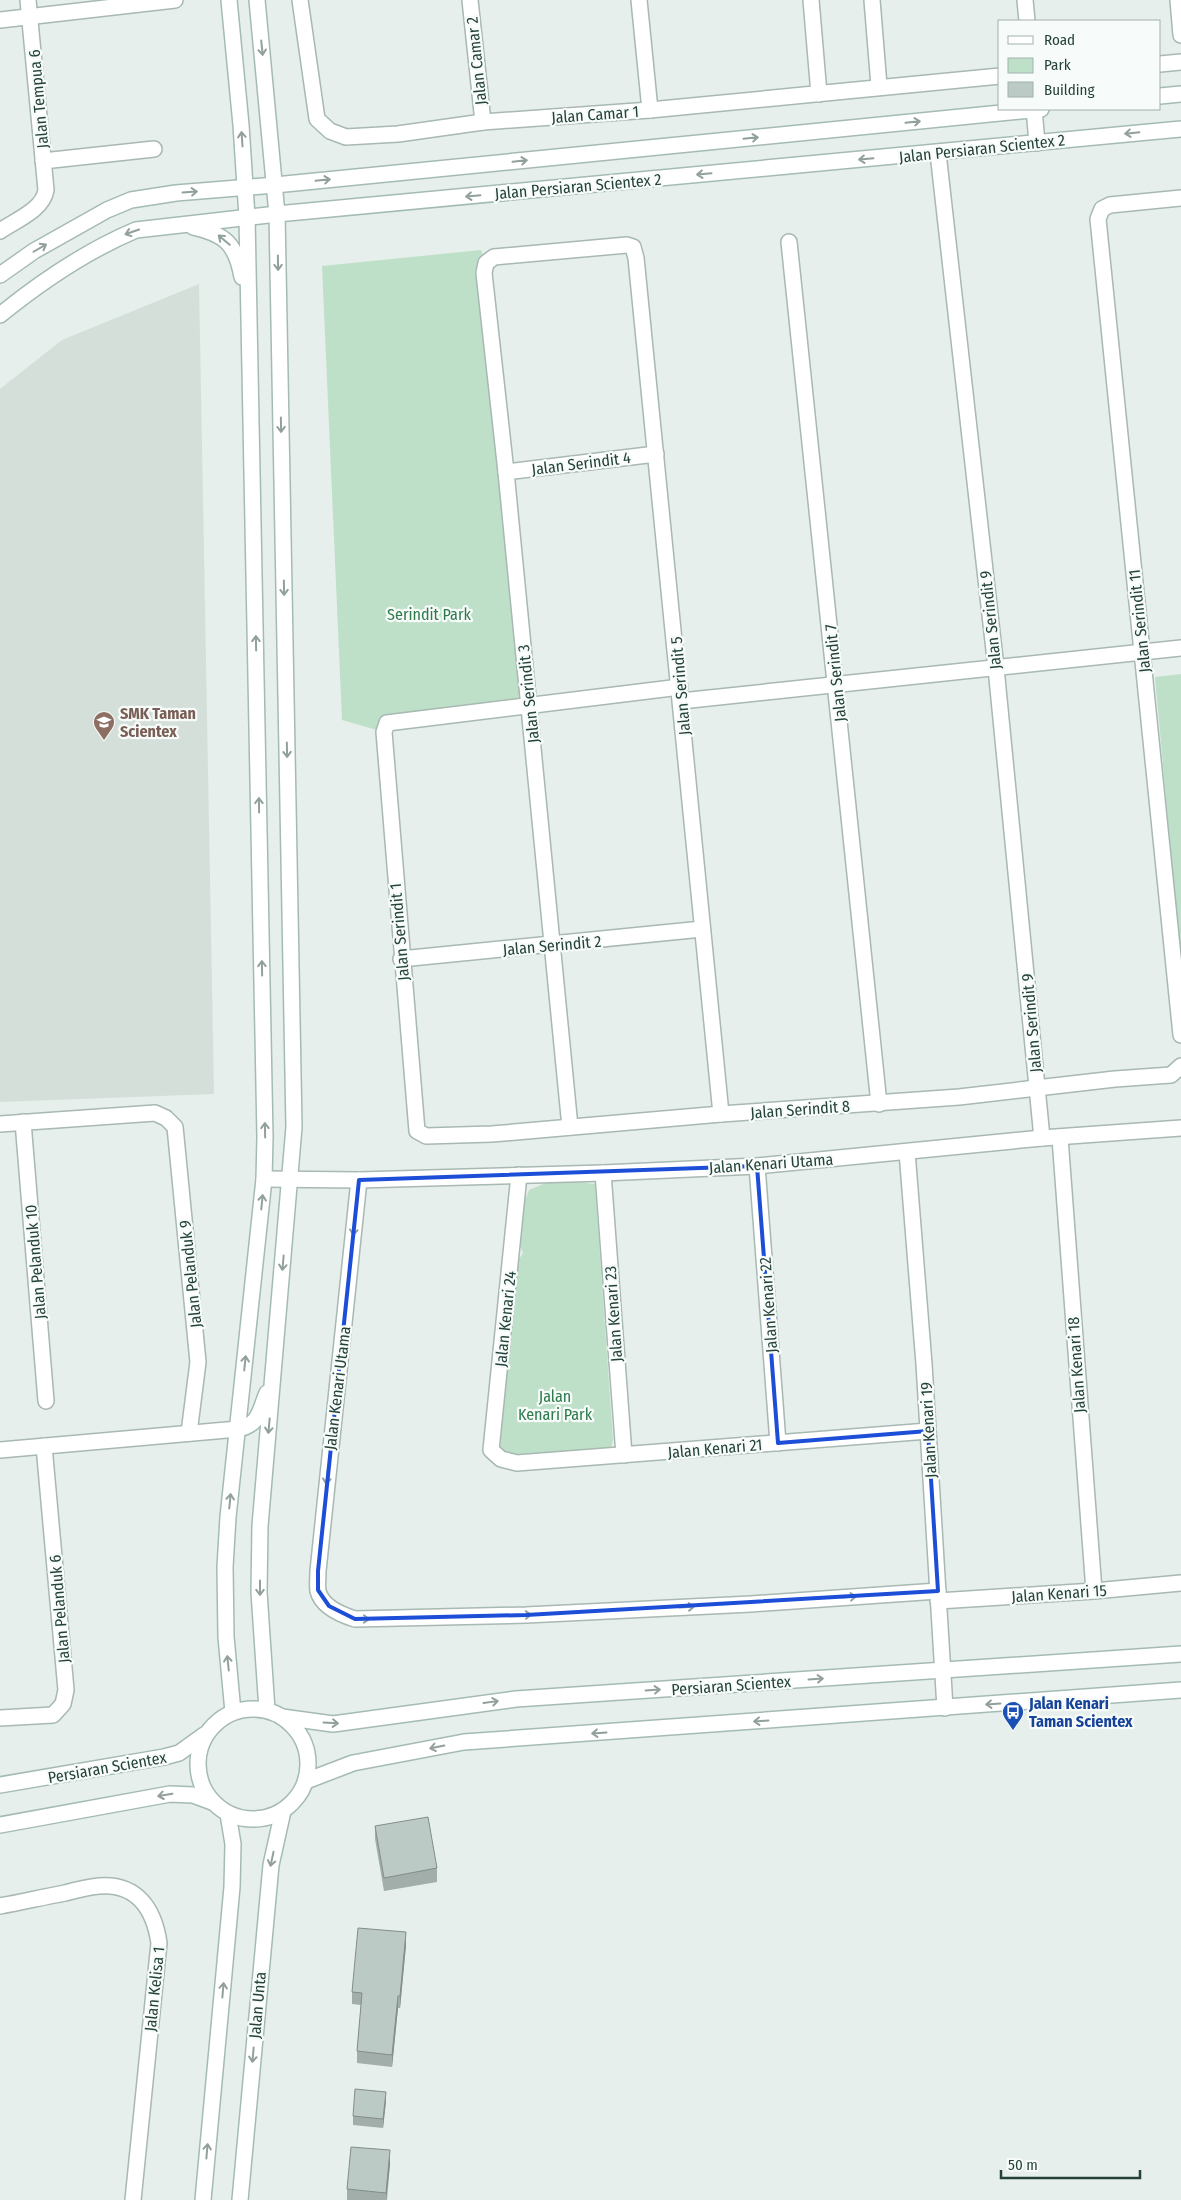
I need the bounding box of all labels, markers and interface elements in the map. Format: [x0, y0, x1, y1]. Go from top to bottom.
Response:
street label: Jalan Camar 2 [462, 16, 491, 106]
legend [998, 20, 1161, 110]
text: Road [1044, 31, 1075, 49]
one-way arrow [257, 40, 267, 56]
street label: Jalan Tempua 6 [25, 49, 52, 149]
text: Park [1044, 56, 1071, 74]
text: Building [1044, 81, 1095, 99]
street label: Jalan Camar 1 [551, 102, 639, 127]
one-way arrow [904, 117, 920, 126]
one-way arrow [1125, 128, 1141, 138]
street label: Jalan Persiaran Scientex 2 [898, 130, 1066, 167]
one-way arrow [238, 131, 247, 147]
one-way arrow [743, 133, 759, 143]
one-way arrow [859, 154, 875, 164]
one-way arrow [511, 156, 527, 166]
street label: Jalan Persiaran Scientex 2 [494, 170, 662, 203]
one-way arrow [697, 170, 713, 179]
one-way arrow [315, 176, 331, 185]
one-way arrow [182, 187, 198, 196]
one-way arrow [465, 191, 481, 201]
one-way arrow [125, 228, 140, 237]
one-way arrow [218, 235, 231, 246]
one-way arrow [33, 242, 47, 252]
one-way arrow [273, 254, 283, 271]
one-way arrow [276, 417, 286, 433]
street label: Jalan Serindit 4 [531, 448, 632, 479]
street label: Jalan Serindit 11 [1125, 568, 1154, 674]
street label: Jalan Serindit 9 [976, 569, 1005, 670]
one-way arrow [279, 580, 289, 596]
park label: Serindit Park [387, 605, 471, 624]
street label: Jalan Serindit 7 [821, 623, 850, 723]
one-way arrow [251, 635, 261, 651]
street label: Jalan Serindit 5 [667, 636, 694, 736]
street label: Jalan Serindit 3 [514, 644, 543, 744]
place label: SMK Taman Scientex [120, 704, 196, 741]
school or university icon: SMK Taman Scientex [92, 710, 116, 741]
one-way arrow [282, 742, 292, 758]
one-way arrow [254, 797, 264, 814]
street label: Jalan Serindit 1 [386, 882, 413, 982]
street label: Jalan Serindit 2 [502, 932, 602, 959]
one-way arrow [257, 960, 267, 976]
street label: Jalan Serindit 9 [1018, 972, 1045, 1073]
street label: Jalan Serindit 8 [750, 1097, 850, 1122]
one-way arrow [260, 1122, 270, 1138]
street label: Jalan Kenari Utama [708, 1150, 834, 1177]
one-way arrow [257, 1194, 267, 1210]
street label: Jalan Pelanduk 10 [21, 1204, 50, 1320]
street label: Jalan Pelanduk 9 [175, 1219, 206, 1329]
one-way arrow [349, 1220, 359, 1236]
one-way arrow [278, 1254, 288, 1270]
street label: Jalan Kenari 22 [756, 1256, 781, 1354]
street label: Jalan Kenari 23 [601, 1265, 626, 1363]
street label: Jalan Kenari 24 [491, 1270, 520, 1368]
street label: Jalan Kenari 18 [1064, 1316, 1089, 1414]
street label: Jalan Kenari Utama [320, 1325, 355, 1451]
one-way arrow [240, 1356, 249, 1372]
street label: Jalan Kenari 19 [916, 1381, 940, 1478]
park label: Jalan Kenari Park [518, 1387, 593, 1424]
one-way arrow [264, 1418, 274, 1434]
street label: Jalan Kenari 21 [667, 1435, 763, 1462]
one-way arrow [322, 1468, 332, 1484]
one-way arrow [225, 1493, 235, 1509]
street label: Jalan Pelanduk 6 [45, 1554, 74, 1664]
one-way arrow [255, 1580, 265, 1596]
street label: Jalan Kenari 15 [1011, 1581, 1107, 1606]
one-way arrow [840, 1593, 856, 1602]
one-way arrow [678, 1603, 694, 1612]
one-way arrow [516, 1611, 532, 1620]
one-way arrow [354, 1614, 370, 1623]
one-way arrow [224, 1656, 233, 1672]
street label: Persiaran Scientex [671, 1672, 791, 1699]
one-way arrow [807, 1675, 823, 1684]
one-way arrow [645, 1685, 661, 1694]
place label: Jalan Kenari Taman Scientex [1028, 1694, 1133, 1731]
one-way arrow [483, 1697, 499, 1707]
one-way arrow [985, 1699, 1001, 1709]
bus stop icon: Jalan Kenari Taman Scientex [1001, 1700, 1025, 1731]
one-way arrow [753, 1716, 769, 1726]
one-way arrow [322, 1719, 338, 1728]
one-way arrow [591, 1728, 607, 1738]
one-way arrow [430, 1743, 446, 1753]
street label: Persiaran Scientex [46, 1748, 168, 1787]
one-way arrow [157, 1791, 173, 1801]
one-way arrow [267, 1850, 276, 1866]
street label: Jalan Kelisa 1 [141, 1946, 168, 2032]
street label: Jalan Unta [245, 1971, 270, 2039]
one-way arrow [218, 1982, 227, 1998]
one-way arrow [248, 2047, 257, 2063]
one-way arrow [202, 2144, 212, 2160]
scale bar [1001, 2148, 1140, 2180]
text: 50 m [1008, 2156, 1038, 2174]

